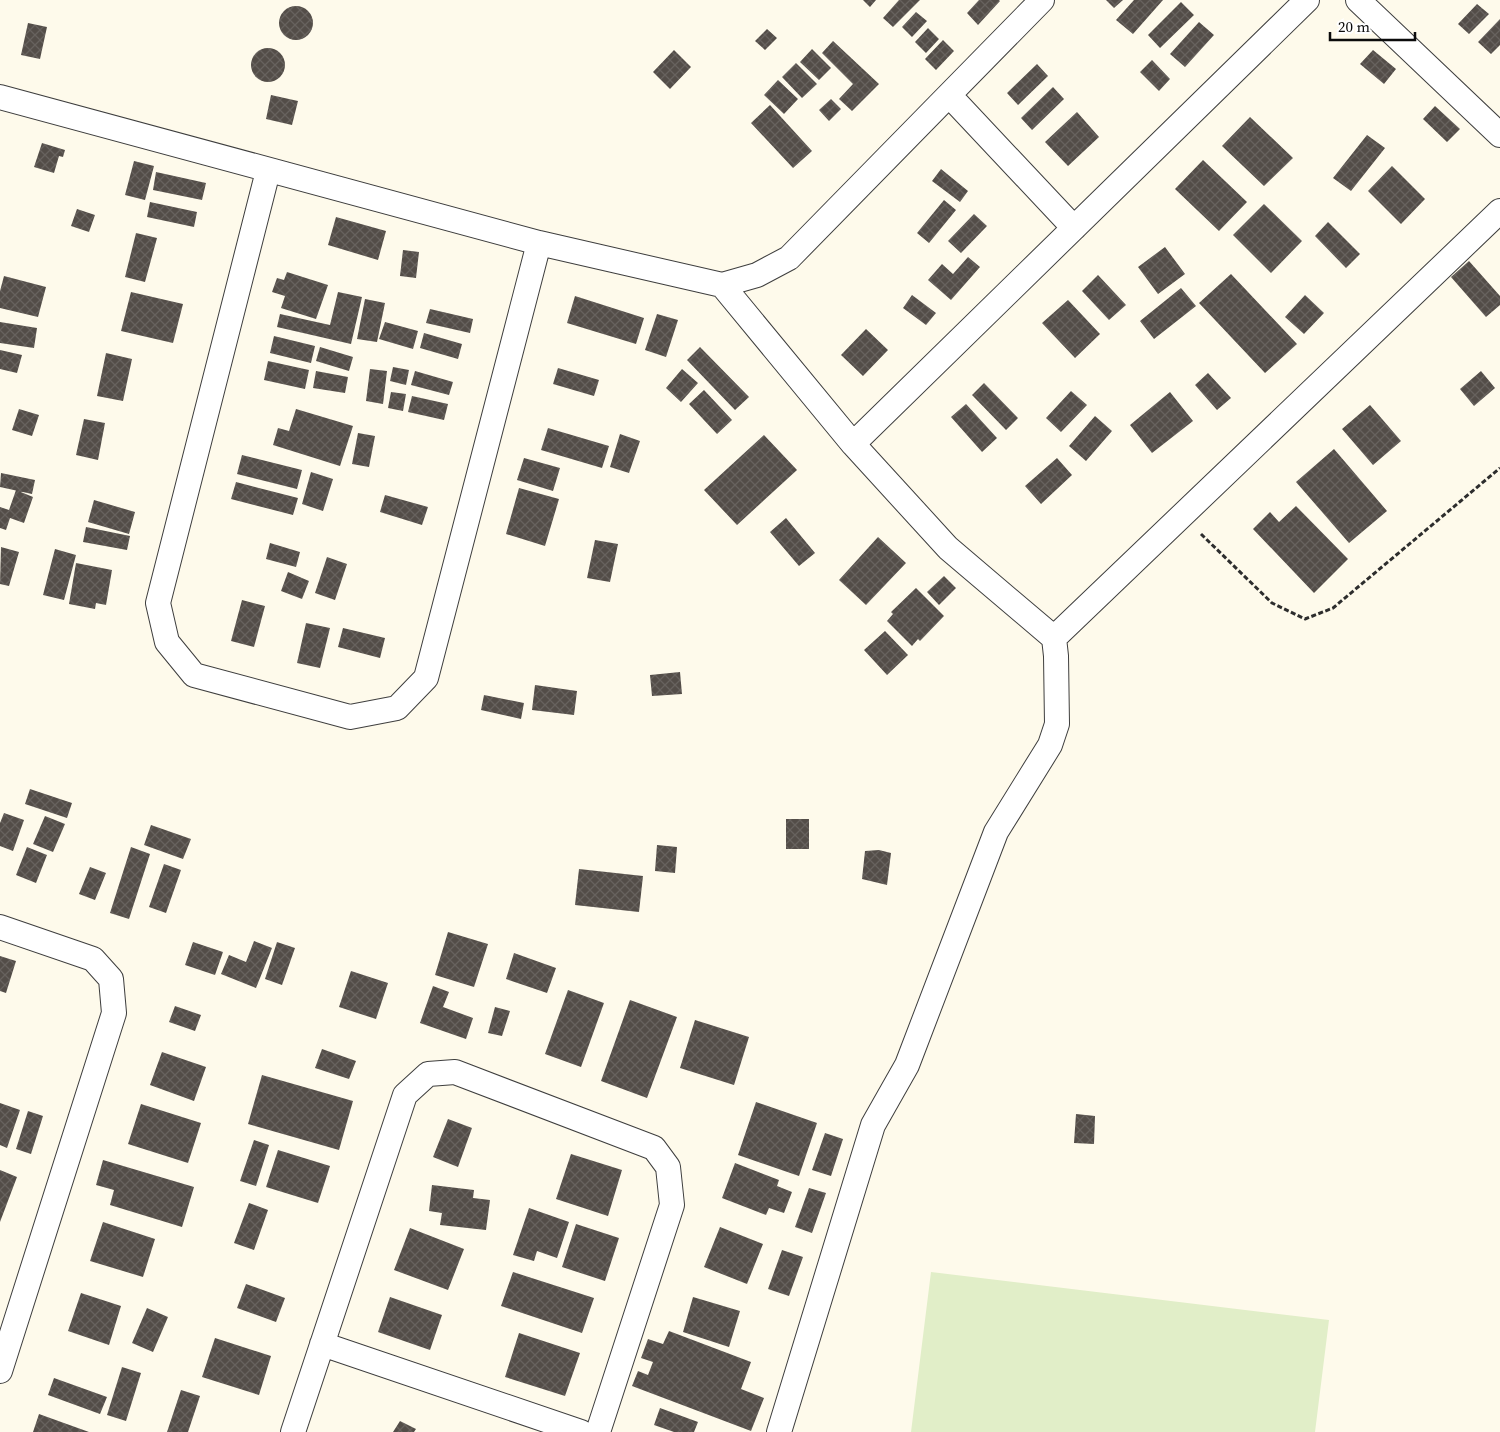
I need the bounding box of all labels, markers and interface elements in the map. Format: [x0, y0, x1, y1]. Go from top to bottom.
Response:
scale bar [1330, 10, 1415, 42]
text: 20 m [1338, 16, 1370, 37]

